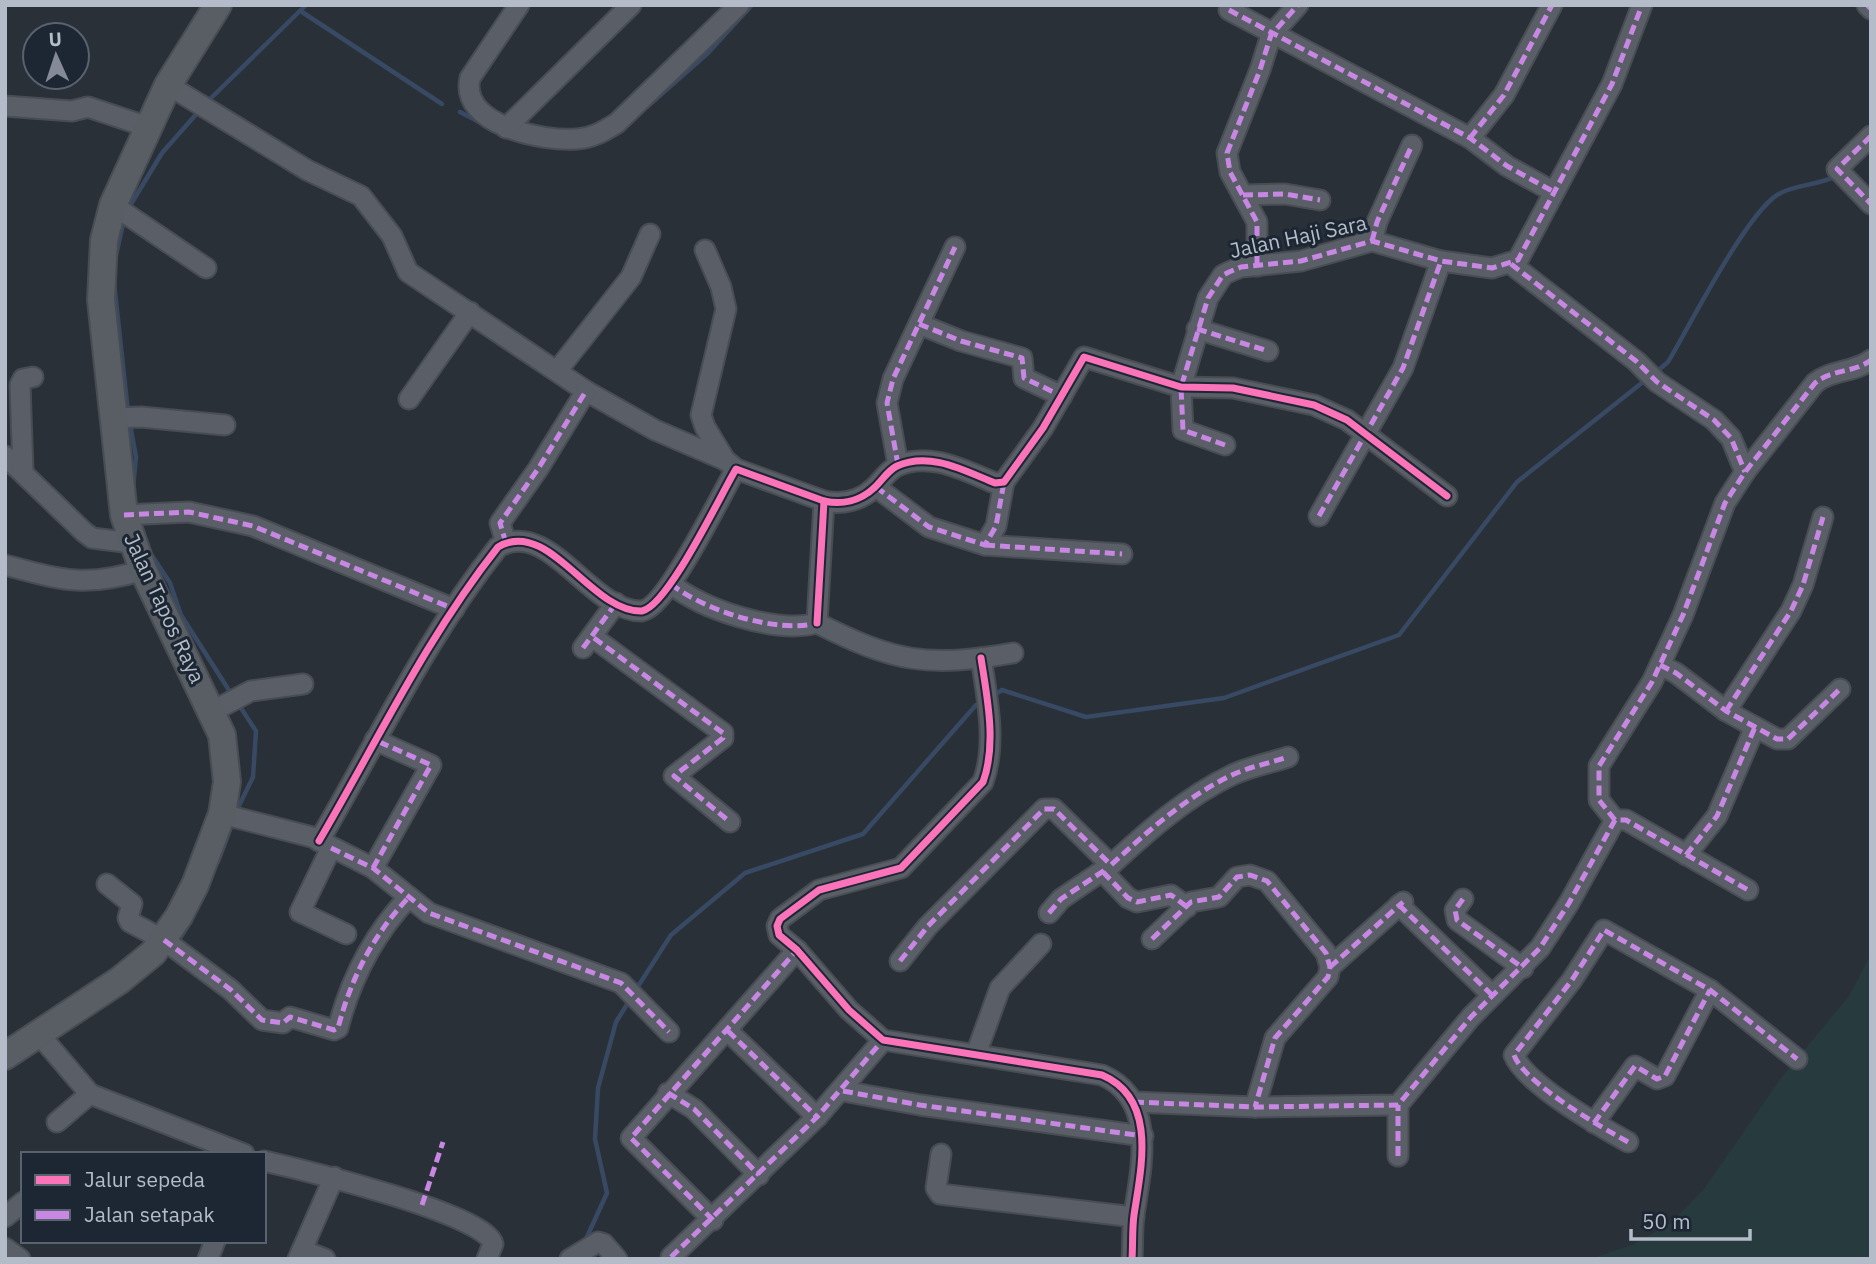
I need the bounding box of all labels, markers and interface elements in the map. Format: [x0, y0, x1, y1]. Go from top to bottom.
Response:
north arrow [21, 21, 91, 91]
text: U [48, 27, 62, 51]
street label: Jalan Haji Sara [1227, 208, 1369, 264]
street label: Jalan Tapos Raya [118, 529, 212, 687]
legend [21, 1152, 266, 1243]
text: Jalur sepeda [84, 1165, 205, 1193]
scale bar [1631, 1198, 1750, 1242]
text: Jalan setapak [84, 1200, 215, 1228]
text: 50 m [1642, 1207, 1691, 1235]

